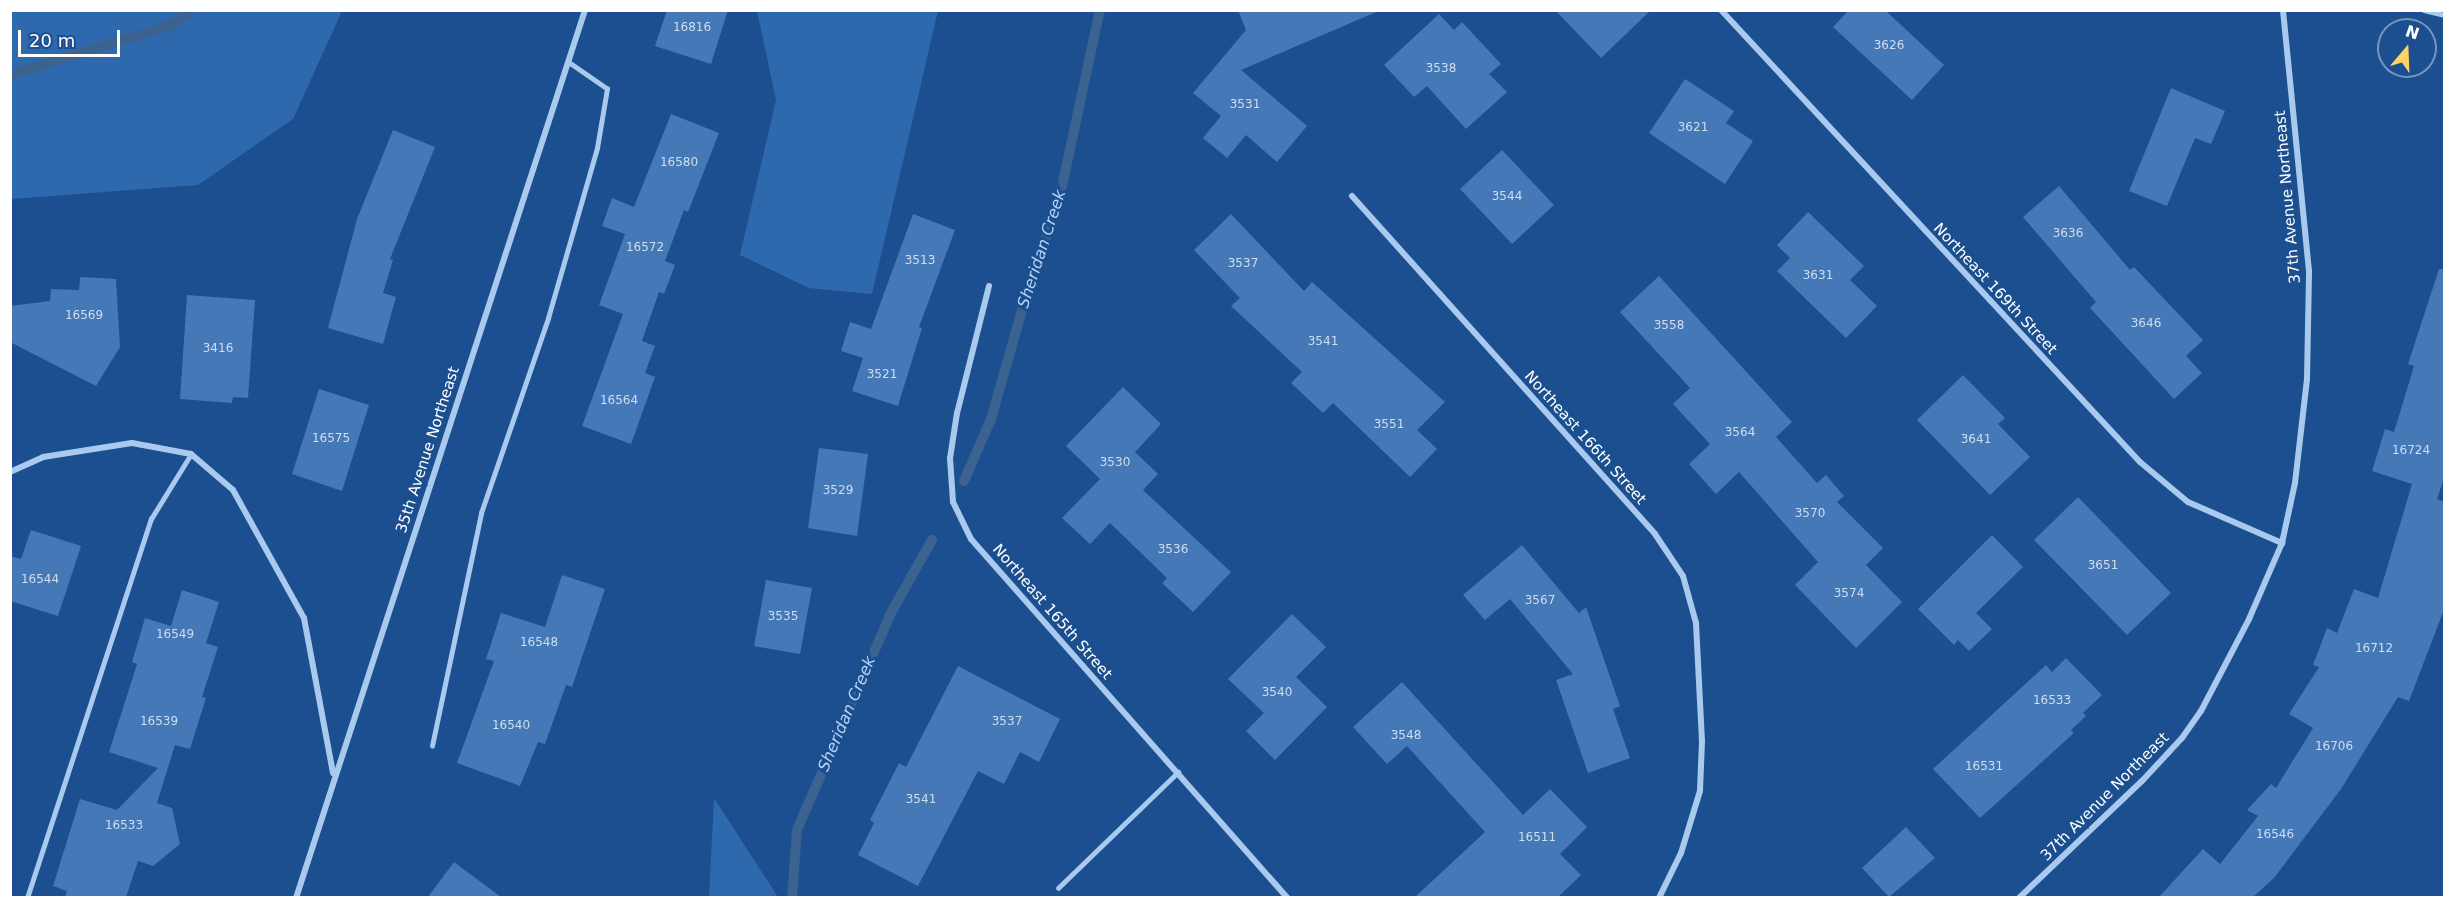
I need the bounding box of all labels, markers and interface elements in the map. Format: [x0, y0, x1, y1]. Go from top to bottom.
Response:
scale bar [21, 18, 123, 56]
north arrow [2377, 18, 2437, 78]
house number: 16816 [673, 21, 711, 35]
text: N [2403, 21, 2422, 44]
text: 20 m [29, 30, 75, 51]
house number: 3626 [1874, 39, 1904, 53]
house number: 3538 [1426, 62, 1456, 76]
house number: 3531 [1230, 98, 1260, 112]
street label: 37th Avenue Northeast [2271, 110, 2305, 284]
house number: 3621 [1678, 121, 1708, 135]
house number: 16580 [660, 156, 698, 170]
water label: Sheridan Creek [1014, 188, 1070, 310]
house number: 3544 [1492, 190, 1522, 204]
street label: Northeast 169th Street [1929, 220, 2061, 358]
house number: 3636 [2053, 227, 2083, 241]
house number: 16572 [626, 241, 664, 255]
house number: 3513 [905, 254, 935, 268]
house number: 3537 [1228, 257, 1258, 271]
house number: 3631 [1803, 269, 1833, 283]
house number: 16569 [65, 309, 103, 323]
house number: 3646 [2131, 317, 2161, 331]
house number: 3558 [1654, 319, 1684, 333]
house number: 3541 [1308, 335, 1338, 349]
house number: 3416 [203, 342, 233, 356]
street label: 35th Avenue Northeast [393, 365, 463, 535]
house number: 3521 [867, 368, 897, 382]
street label: Northeast 166th Street [1520, 368, 1650, 508]
house number: 16564 [600, 394, 638, 408]
house number: 3551 [1374, 418, 1404, 432]
house number: 3564 [1725, 426, 1755, 440]
house number: 16575 [312, 432, 350, 446]
house number: 3641 [1961, 433, 1991, 447]
house number: 16724 [2392, 444, 2430, 458]
house number: 3530 [1100, 456, 1130, 470]
house number: 3529 [823, 484, 853, 498]
house number: 3570 [1795, 507, 1825, 521]
street label: Northeast 165th Street [988, 541, 1116, 683]
house number: 3536 [1158, 543, 1188, 557]
house number: 3651 [2088, 559, 2118, 573]
house number: 16544 [21, 573, 59, 587]
house number: 3574 [1834, 587, 1864, 601]
house number: 3567 [1525, 594, 1555, 608]
house number: 3535 [768, 610, 798, 624]
house number: 16549 [156, 628, 194, 642]
house number: 16548 [520, 636, 558, 650]
house number: 16712 [2355, 642, 2393, 656]
water label: Sheridan Creek [814, 654, 880, 774]
house number: 3540 [1262, 686, 1292, 700]
house number: 16533 [2033, 694, 2071, 708]
house number: 16539 [140, 715, 178, 729]
house number: 3537 [992, 715, 1022, 729]
house number: 16540 [492, 719, 530, 733]
house number: 3548 [1391, 729, 1421, 743]
street label: 37th Avenue Northeast [2037, 729, 2173, 865]
house number: 16706 [2315, 740, 2353, 754]
house number: 16531 [1965, 760, 2003, 774]
house number: 3541 [906, 793, 936, 807]
house number: 16533 [105, 819, 143, 833]
house number: 16546 [2256, 828, 2294, 842]
house number: 16511 [1518, 831, 1556, 845]

